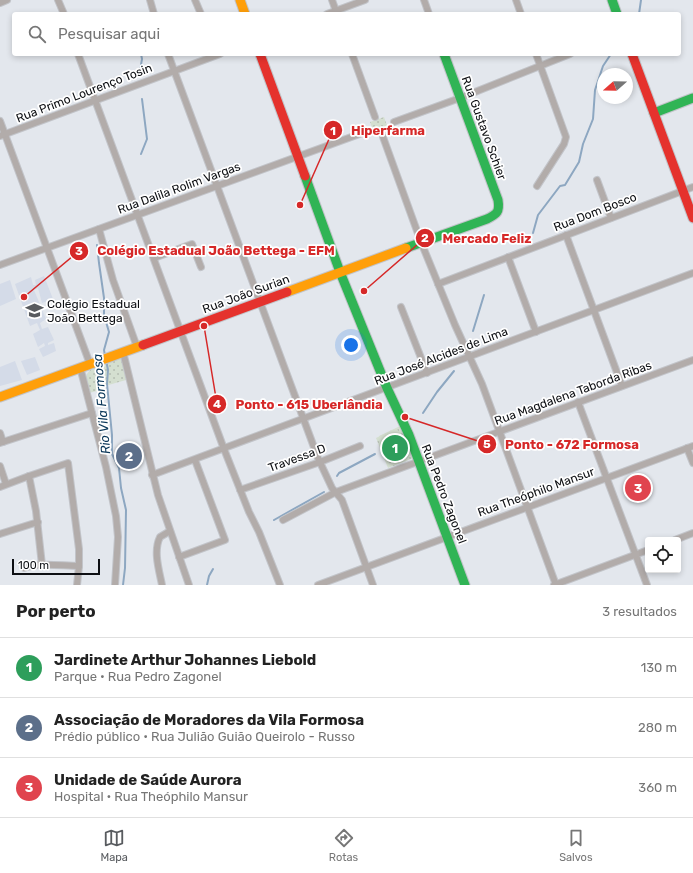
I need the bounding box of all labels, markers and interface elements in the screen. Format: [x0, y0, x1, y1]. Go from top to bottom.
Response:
search box [12, 12, 681, 56]
icon: search [26, 23, 48, 45]
text: Pesquisar aqui [58, 25, 160, 43]
street label: Rua Primo Lourenço Tosin [14, 61, 154, 125]
north arrow [597, 68, 633, 104]
street label: Rua Gustavo Schier [459, 74, 509, 182]
callout: Hiperfarma [323, 118, 433, 143]
text: Hiperfarma [351, 123, 425, 138]
text: 1 [330, 124, 336, 138]
street label: Rua Dalila Rolim Vargas [116, 159, 242, 217]
street label: Rua Dom Bosco [551, 190, 639, 234]
callout: Mercado Feliz [415, 226, 540, 251]
text: 2 [421, 231, 429, 245]
text: Mercado Feliz [443, 231, 531, 246]
callout: Colégio Estadual João Bettega - EFM [69, 238, 343, 263]
text: Colégio Estadual João Bettega - EFM [97, 243, 335, 258]
text: 3 [75, 244, 83, 258]
street label: Rua João Surian [201, 272, 291, 316]
place label: Colégio Estadual João Bettega [47, 297, 140, 325]
school or university icon: Colégio Estadual João Bettega [24, 301, 44, 321]
street label: Rua José Alcides de Lima [372, 324, 510, 388]
your location [341, 335, 361, 355]
water label: Rio Vila Formosa [90, 353, 113, 455]
street label: Rua Magdalena Taborda Ribas [493, 358, 653, 428]
callout: Ponto - 615 Uberlândia [207, 392, 390, 417]
text: 4 [213, 397, 221, 411]
text: Ponto - 615 Uberlândia [235, 397, 383, 412]
callout: Ponto - 672 Formosa [477, 432, 647, 457]
pin: 1 [382, 433, 408, 463]
text: 5 [483, 437, 491, 451]
text: Ponto - 672 Formosa [505, 437, 639, 452]
pin: 2 [116, 441, 142, 471]
street label: Travessa D [266, 441, 328, 475]
street label: Rua Pedro Zagonel [419, 442, 469, 546]
street label: Rua Theóphilo Mansur [476, 464, 597, 520]
pin: 3 [625, 473, 651, 503]
map controls [645, 537, 681, 573]
button: locate [645, 537, 681, 573]
scale bar [12, 557, 100, 576]
text: 100 m [18, 559, 49, 572]
text: Por perto [16, 601, 96, 621]
text: 3 resultados [602, 604, 677, 619]
text: Jardinete Arthur Johannes Liebold [54, 651, 316, 669]
text: 1 [26, 660, 32, 675]
text: 130 m [641, 660, 677, 675]
text: Parque · Rua Pedro Zagonel [54, 669, 222, 684]
text: Associação de Moradores da Vila Formosa [54, 711, 364, 729]
text: 2 [25, 720, 33, 735]
text: 280 m [638, 720, 677, 735]
text: Prédio público · Rua Julião Guião Queirolo - Russo [54, 729, 355, 744]
text: Unidade de Saúde Aurora [54, 771, 242, 789]
text: 3 [25, 780, 33, 795]
text: 360 m [638, 780, 677, 795]
text: Hospital · Rua Theóphilo Mansur [54, 789, 248, 804]
tab: Mapa [100, 827, 128, 864]
tab: Rotas [329, 827, 358, 864]
tab: Salvos [559, 827, 593, 864]

